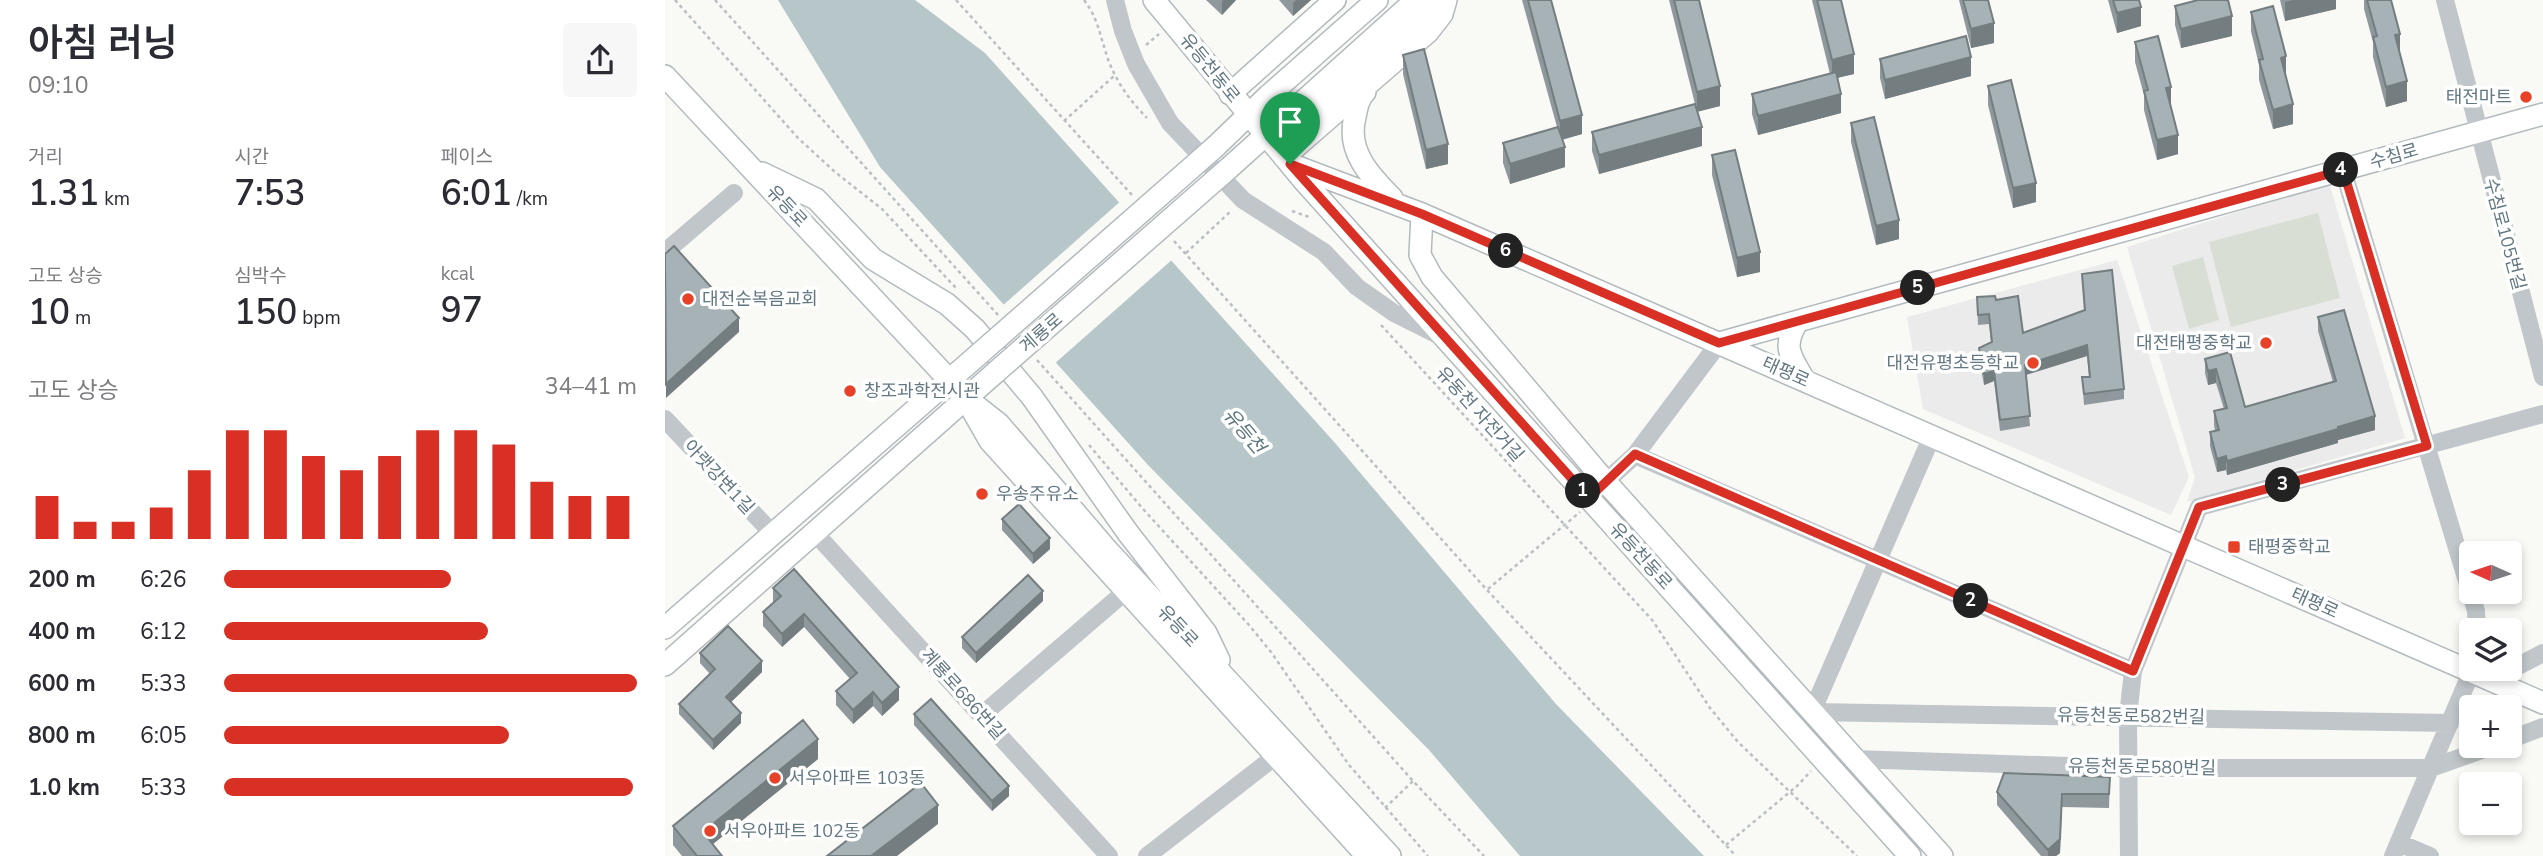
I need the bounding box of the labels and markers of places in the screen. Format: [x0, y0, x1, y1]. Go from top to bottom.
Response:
place label: 태전마트 [2446, 85, 2512, 109]
marker: 태전마트 [2518, 89, 2534, 105]
pin [1260, 92, 1320, 164]
pin: 4 [2323, 152, 2359, 188]
pin: 6 [1489, 233, 1523, 268]
pin: 5 [1901, 270, 1935, 306]
place label: 대전순복음교회 [702, 287, 818, 311]
marker: 대전순복음교회 [680, 291, 696, 307]
place label: 대전태평중학교 [2136, 331, 2252, 355]
marker: 대전태평중학교 [2258, 335, 2274, 351]
place label: 대전유평초등학교 [1887, 351, 2019, 375]
marker: 대전유평초등학교 [2025, 355, 2041, 371]
place label: 창조과학전시관 [864, 379, 980, 403]
marker: 창조과학전시관 [842, 383, 858, 399]
pin: 3 [2265, 468, 2301, 503]
pin: 1 [1565, 474, 1601, 508]
place label: 우송주유소 [996, 482, 1079, 506]
marker: 우송주유소 [974, 486, 990, 502]
place label: 태평중학교 [2248, 535, 2331, 559]
marker: 태평중학교 [2226, 539, 2242, 555]
pin: 2 [1953, 584, 1989, 618]
place label: 서우아파트 103동 [789, 766, 925, 790]
marker: 서우아파트 103동 [767, 770, 783, 786]
place label: 서우아파트 102동 [724, 819, 860, 843]
marker: 서우아파트 102동 [702, 823, 718, 839]

